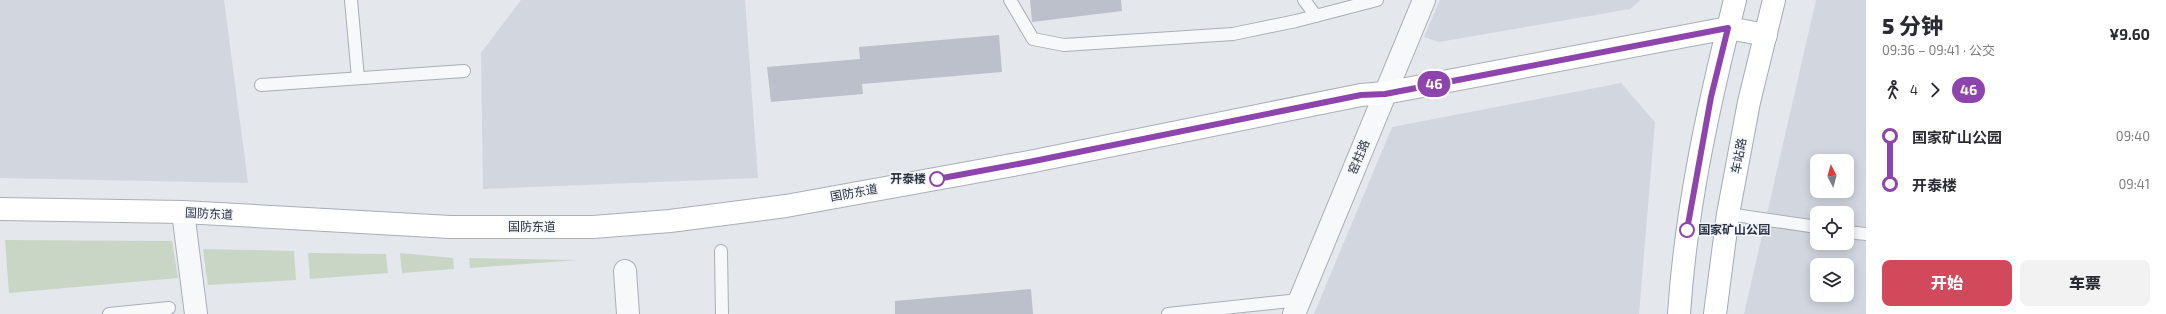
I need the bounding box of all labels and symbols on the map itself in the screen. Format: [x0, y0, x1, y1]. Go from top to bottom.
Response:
line badge: 46 [1416, 71, 1452, 97]
street label: 窑柱路 [1345, 137, 1372, 176]
street label: 车站路 [1728, 137, 1748, 175]
north arrow [1810, 154, 1854, 198]
place label: 开泰楼 [890, 171, 926, 185]
marker: 开泰楼 [929, 171, 945, 187]
street label: 国防东道 [829, 181, 879, 203]
street label: 国防东道 [185, 205, 233, 221]
street label: 国防东道 [508, 219, 556, 233]
marker: 国家矿山公园 [1679, 222, 1695, 238]
place label: 国家矿山公园 [1698, 222, 1770, 236]

